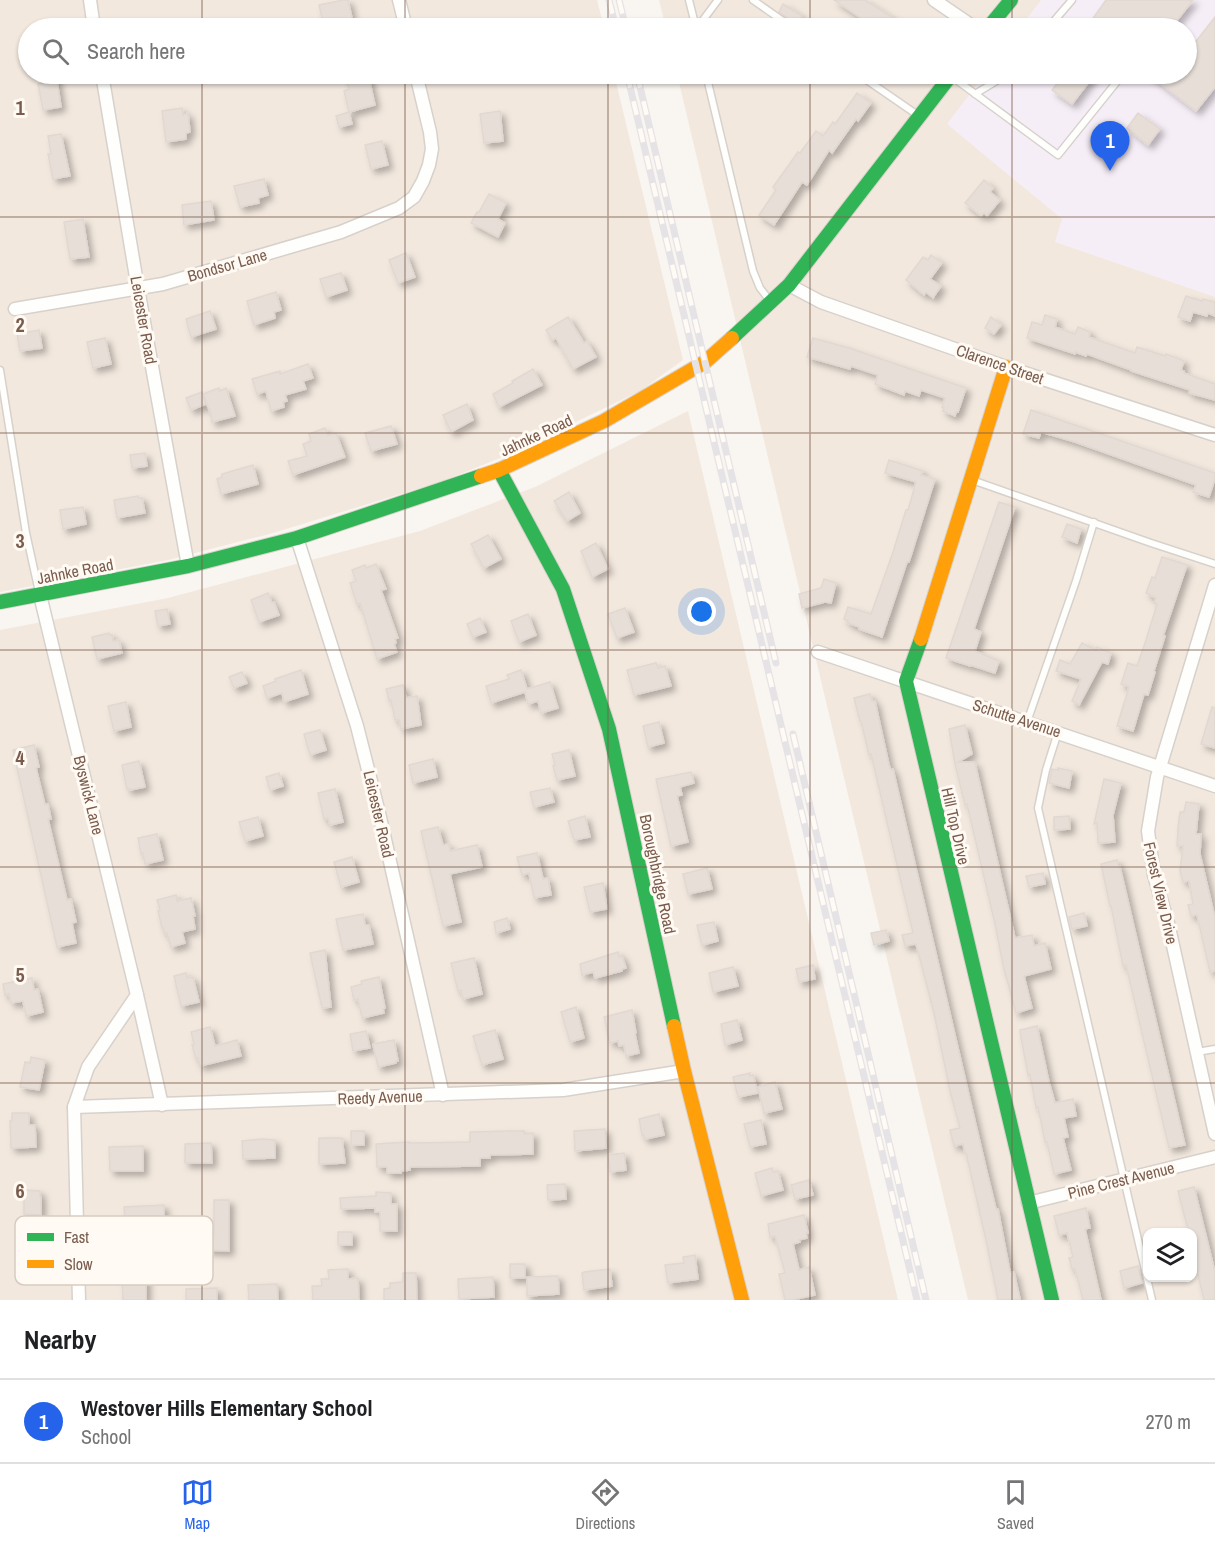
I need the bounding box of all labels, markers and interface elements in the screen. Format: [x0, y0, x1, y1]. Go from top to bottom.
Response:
search box [18, 18, 1197, 84]
icon: search [39, 35, 72, 68]
text: Search here [87, 36, 185, 66]
text: 1 [15, 94, 25, 121]
pin: 1 [1090, 122, 1130, 171]
street label: Bondsor Lane [185, 243, 269, 287]
street label: Leicester Road [125, 274, 163, 366]
text: 2 [15, 311, 25, 338]
street label: Clarence Street [953, 339, 1047, 389]
street label: Jahnke Road [496, 409, 576, 461]
text: 3 [15, 527, 25, 554]
street label: Jahnke Road [35, 553, 115, 589]
your location [687, 597, 716, 626]
street label: Schutte Avenue [970, 693, 1064, 743]
text: 4 [15, 744, 25, 771]
street label: Byswick Lane [69, 753, 109, 837]
street label: Leicester Road [358, 768, 400, 860]
street label: Hill Top Drive [936, 785, 976, 867]
street label: Boroughbridge Road [635, 812, 681, 936]
street label: Forest View Drive [1139, 840, 1183, 946]
text: 5 [15, 961, 25, 988]
street label: Reedy Avenue [337, 1085, 423, 1109]
street label: Pine Crest Avenue [1065, 1156, 1177, 1204]
text: 6 [15, 1177, 25, 1204]
legend [15, 1216, 213, 1285]
text: Fast [64, 1226, 89, 1248]
map controls [1143, 1228, 1197, 1282]
button: layers [1143, 1228, 1197, 1282]
text: Slow [64, 1253, 93, 1275]
text: Nearby [24, 1322, 96, 1357]
text: Westover Hills Elementary School [81, 1393, 372, 1423]
text: 1 [39, 1408, 48, 1435]
text: 270 m [1145, 1408, 1191, 1435]
text: School [81, 1423, 131, 1450]
tab: Map [181, 1476, 214, 1534]
tab: Directions [575, 1476, 635, 1534]
tab: Saved [997, 1476, 1034, 1534]

